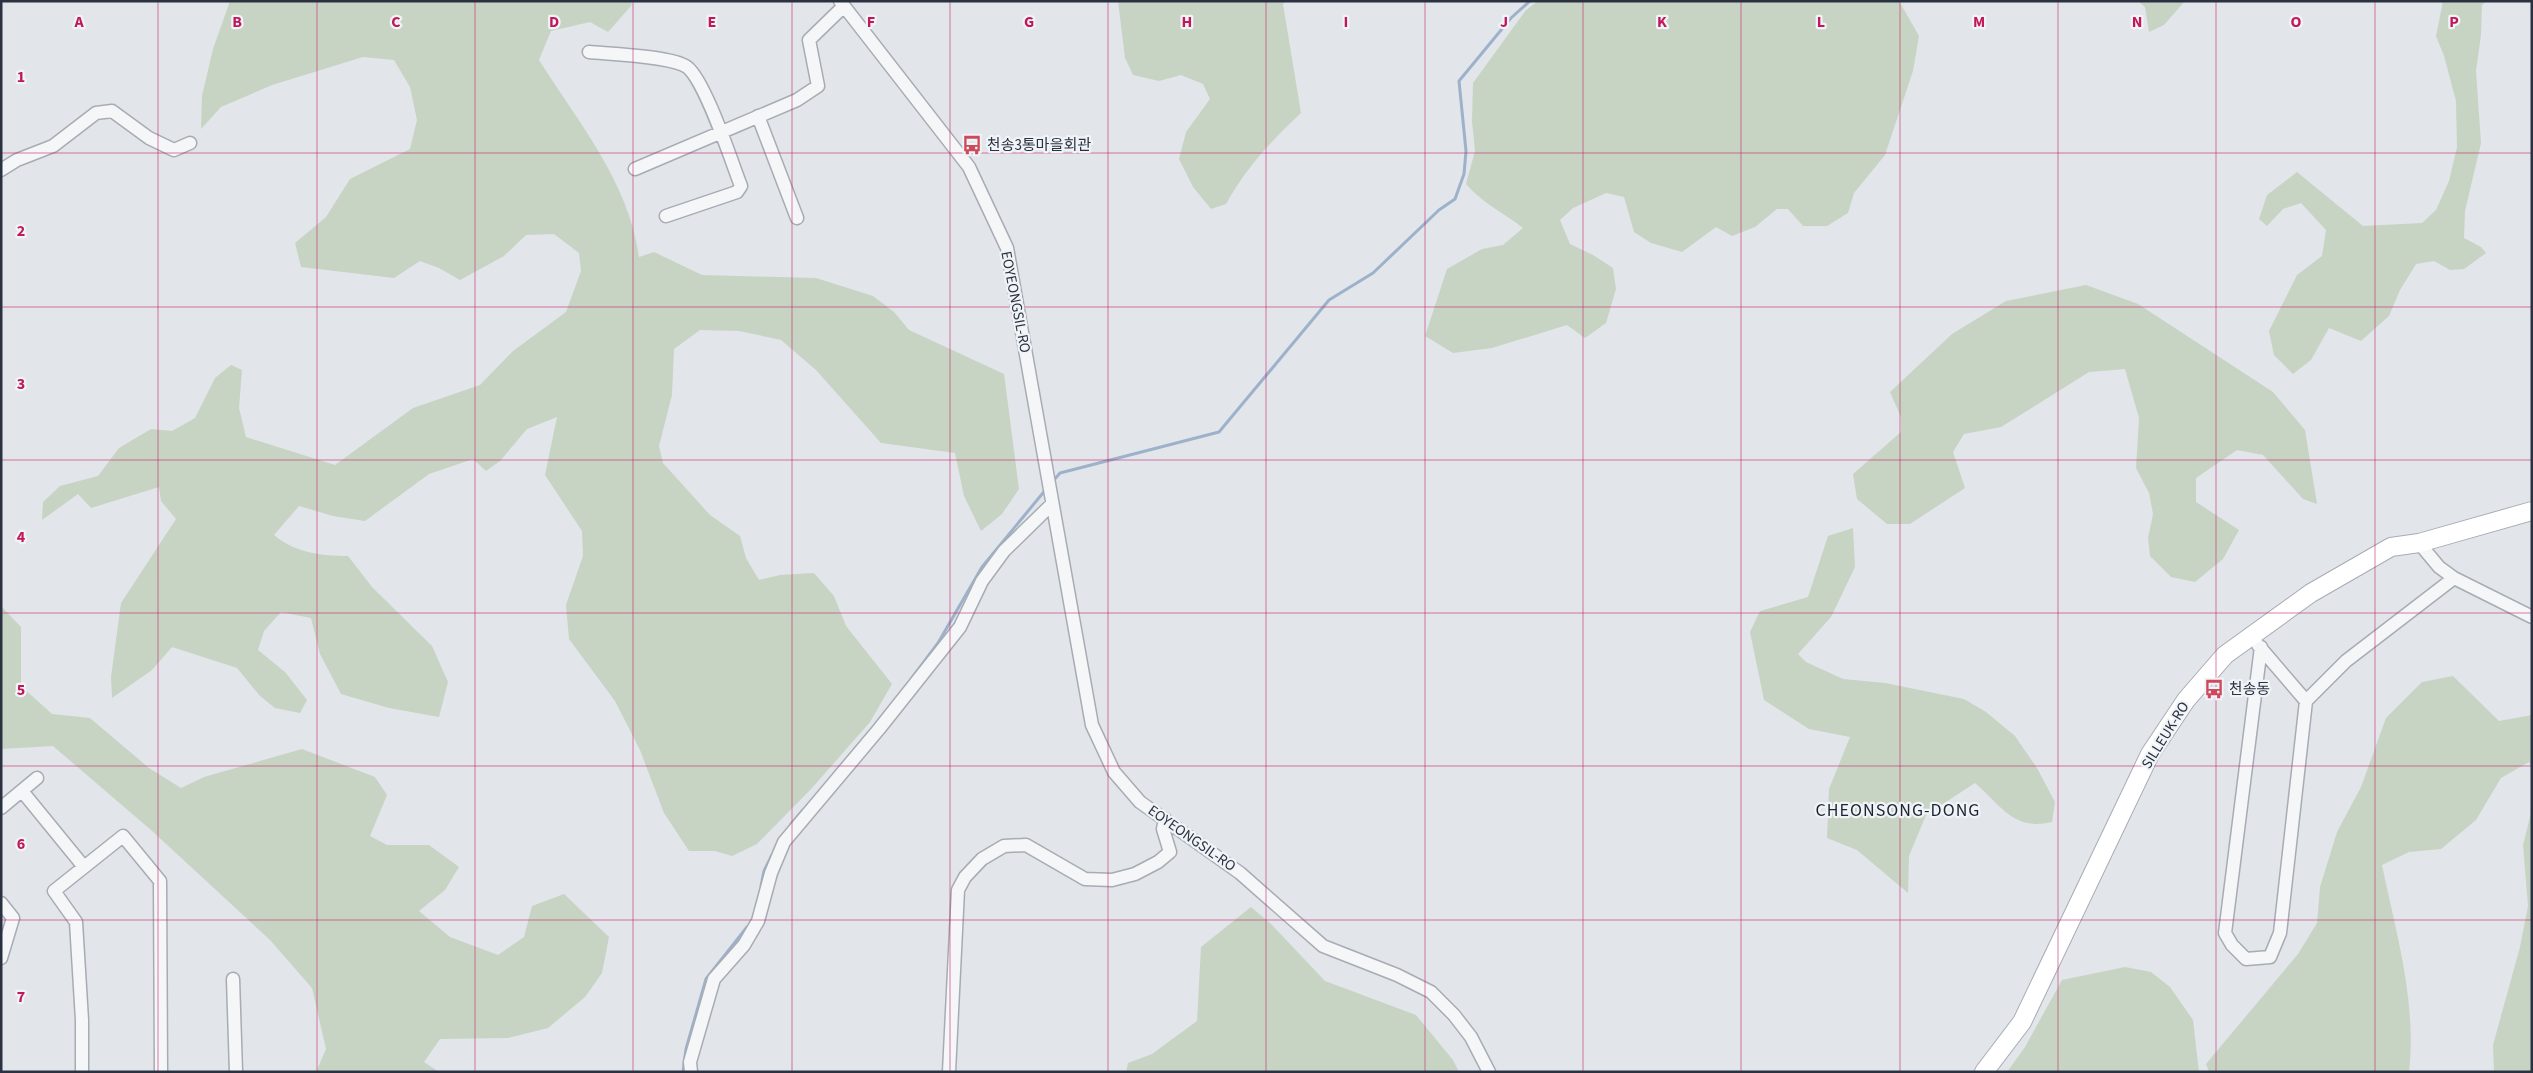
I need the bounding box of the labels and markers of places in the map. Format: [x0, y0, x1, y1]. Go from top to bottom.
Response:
bus stop icon: 천송3통마을회관 [961, 134, 983, 156]
place label: 천송3통마을회관 [987, 135, 1091, 156]
bus stop icon: 천송동 [2203, 678, 2225, 700]
place label: 천송동 [2229, 679, 2270, 700]

